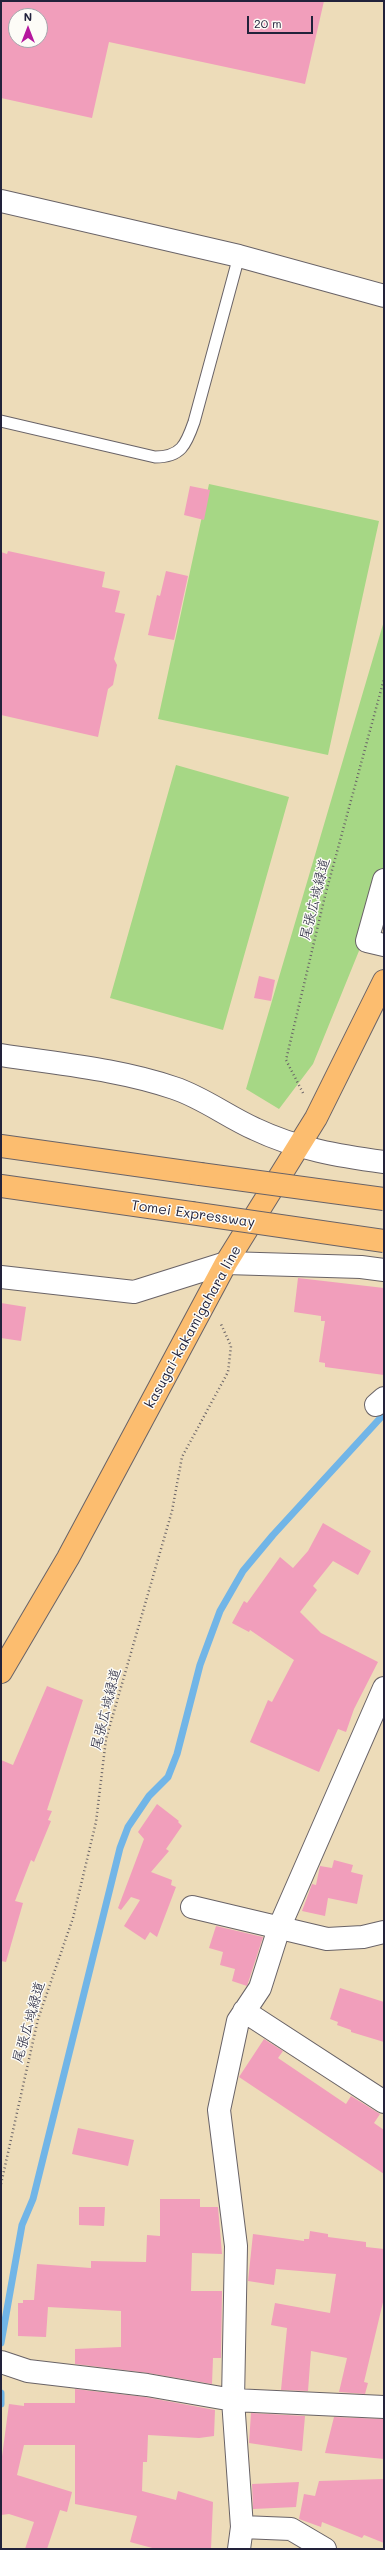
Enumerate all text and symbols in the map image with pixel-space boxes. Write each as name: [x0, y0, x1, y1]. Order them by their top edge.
north arrow: [8, 8, 48, 48]
scale bar: [249, 8, 315, 34]
text: N: [24, 9, 32, 24]
text: 20 m: [254, 15, 282, 31]
street label: 尾張広域緑道: [297, 856, 333, 942]
street label: Tomei Expressway: [130, 1197, 256, 1231]
street label: kasugai-kakamigahara line: [141, 1243, 245, 1411]
street label: 尾張広域緑道: [88, 1666, 124, 1752]
street label: 尾張広域緑道: [9, 1979, 49, 2065]

